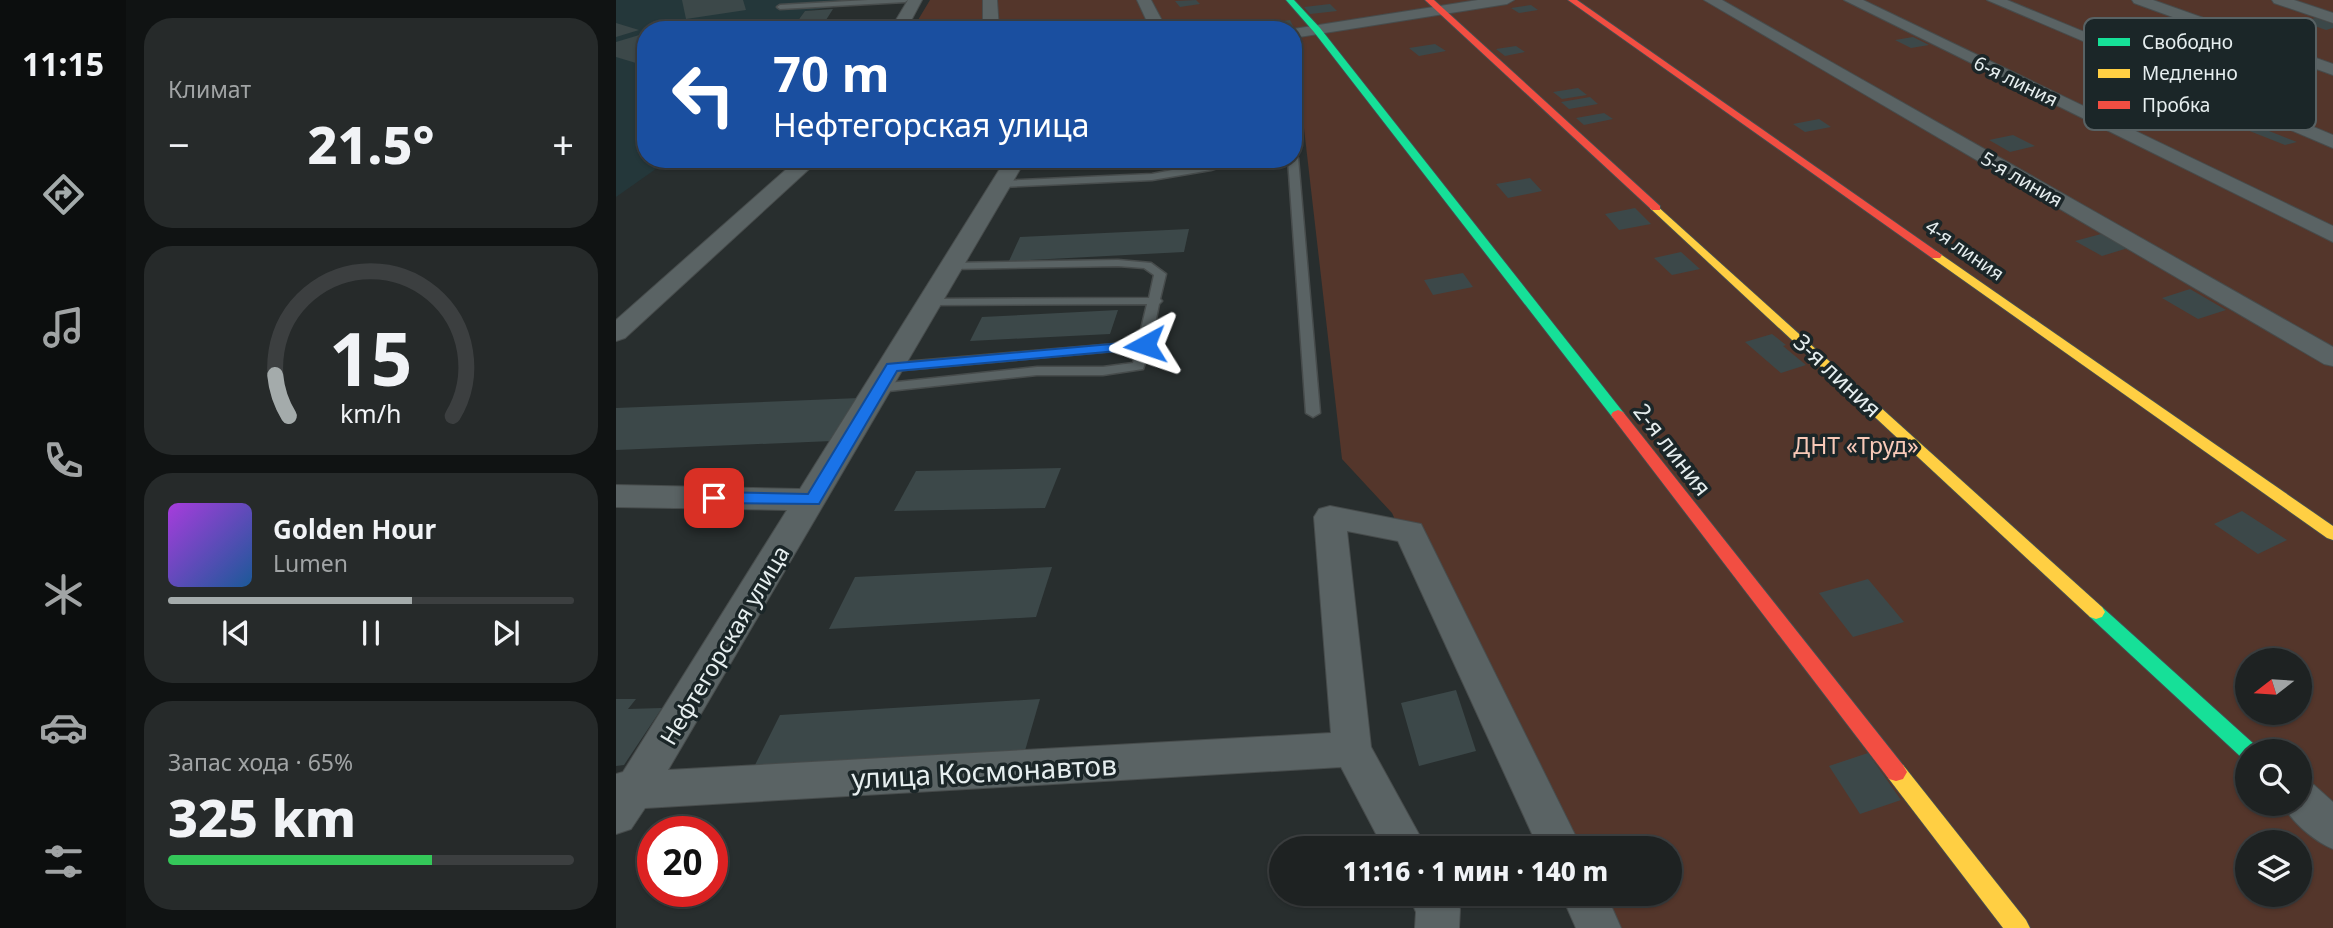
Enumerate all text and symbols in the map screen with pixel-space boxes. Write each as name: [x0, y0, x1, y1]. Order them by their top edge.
legend: [2084, 18, 2316, 130]
text: Свободно: [2142, 29, 2233, 55]
text: 70 m: [773, 40, 890, 106]
text: 11:15: [22, 42, 104, 85]
icon: left: [658, 49, 749, 140]
street label: 6-я линия: [1970, 50, 2062, 112]
text: Медленно: [2142, 60, 2238, 86]
text: Климат: [168, 73, 251, 105]
text: Пробка: [2142, 92, 2210, 118]
text: Нефтегорская улица: [773, 103, 1089, 146]
text: 21.5°: [308, 108, 434, 179]
text: −: [168, 118, 190, 170]
text: +: [552, 118, 574, 170]
street label: 5-я линия: [1976, 145, 2068, 213]
icon: directions: [39, 170, 88, 219]
street label: 4-я линия: [1921, 213, 2009, 287]
icon: music: [39, 303, 88, 352]
position arrow: [1108, 308, 1182, 382]
text: 15: [329, 309, 413, 408]
street label: 3-я линия: [1787, 326, 1889, 424]
text: km/h: [340, 396, 402, 430]
street label: 2-я линия: [1627, 396, 1719, 502]
park label: ДНТ «Труд»: [1793, 429, 1919, 461]
icon: phone: [39, 436, 88, 485]
pin: [684, 468, 744, 528]
icon: arrive: [695, 479, 733, 517]
text: Golden Hour: [273, 511, 436, 547]
street label: Нефтегорская улица: [652, 539, 796, 751]
text: Lumen: [273, 547, 348, 579]
icon: climate: [39, 570, 88, 619]
icon: previous: [217, 614, 255, 652]
icon: pause: [352, 614, 390, 652]
icon: next: [487, 614, 525, 652]
north arrow: [2235, 648, 2312, 724]
map controls: [2235, 648, 2312, 907]
icon: car: [39, 703, 88, 752]
button: search: [2235, 739, 2312, 816]
street label: улица Космонавтов: [850, 745, 1118, 797]
text: Запас хода · 65%: [168, 746, 353, 778]
text: 325 km: [168, 781, 356, 852]
speed limit sign: 20: [637, 816, 728, 907]
button: layers: [2235, 830, 2312, 907]
icon: filters: [39, 837, 88, 886]
text: 11:16 · 1 мин · 140 m: [1343, 853, 1608, 889]

